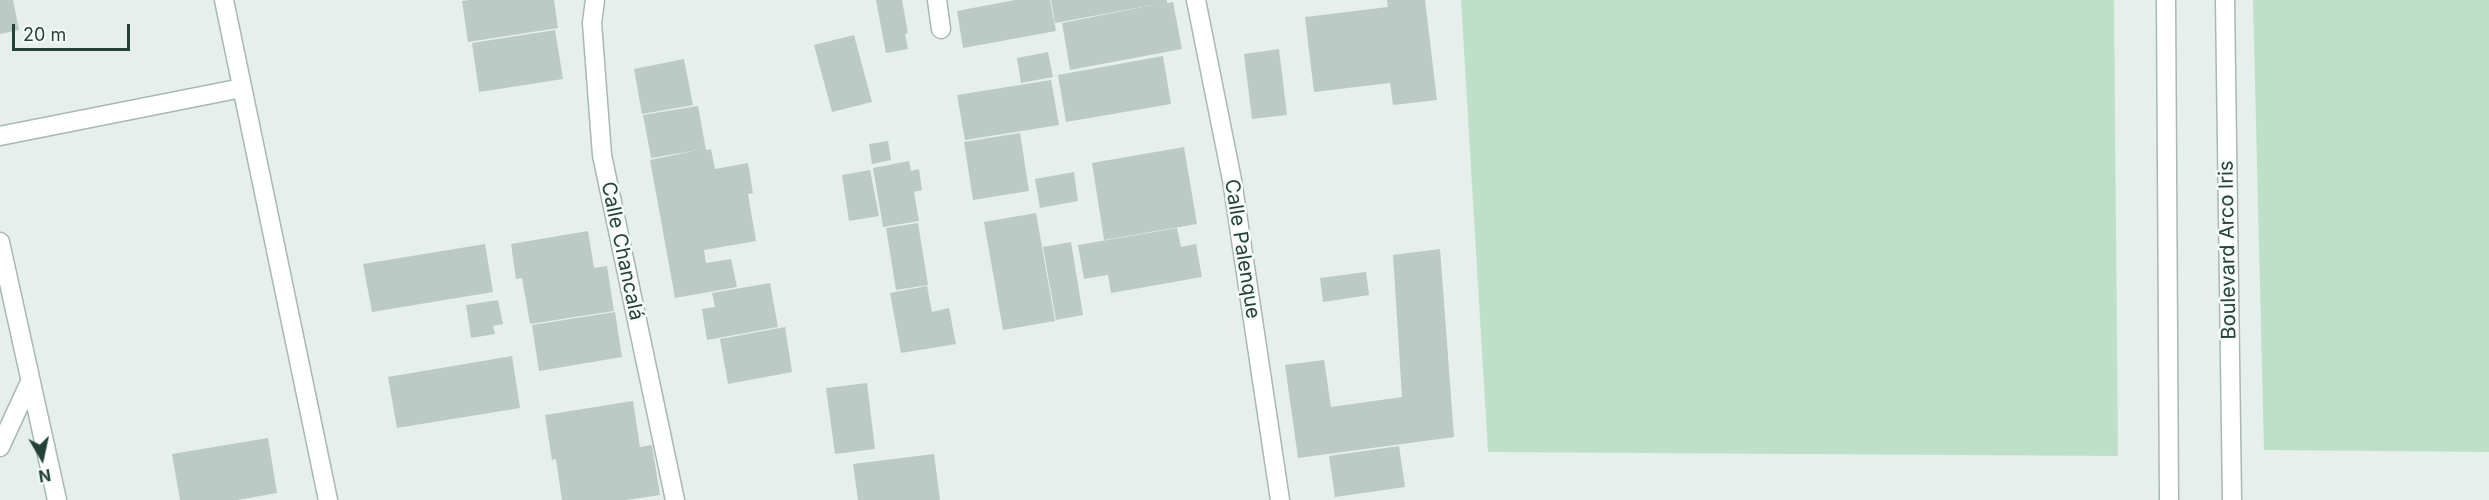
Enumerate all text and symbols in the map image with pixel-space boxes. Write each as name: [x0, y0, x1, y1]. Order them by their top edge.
scale bar: [15, 12, 134, 50]
text: 20 m: [23, 24, 66, 45]
street label: Boulevard Arco Iris: [2214, 160, 2242, 340]
street label: Calle Palenque: [1219, 178, 1265, 320]
street label: Calle Chancalá: [596, 179, 648, 323]
north arrow: [12, 428, 72, 488]
text: N: [37, 465, 52, 487]

